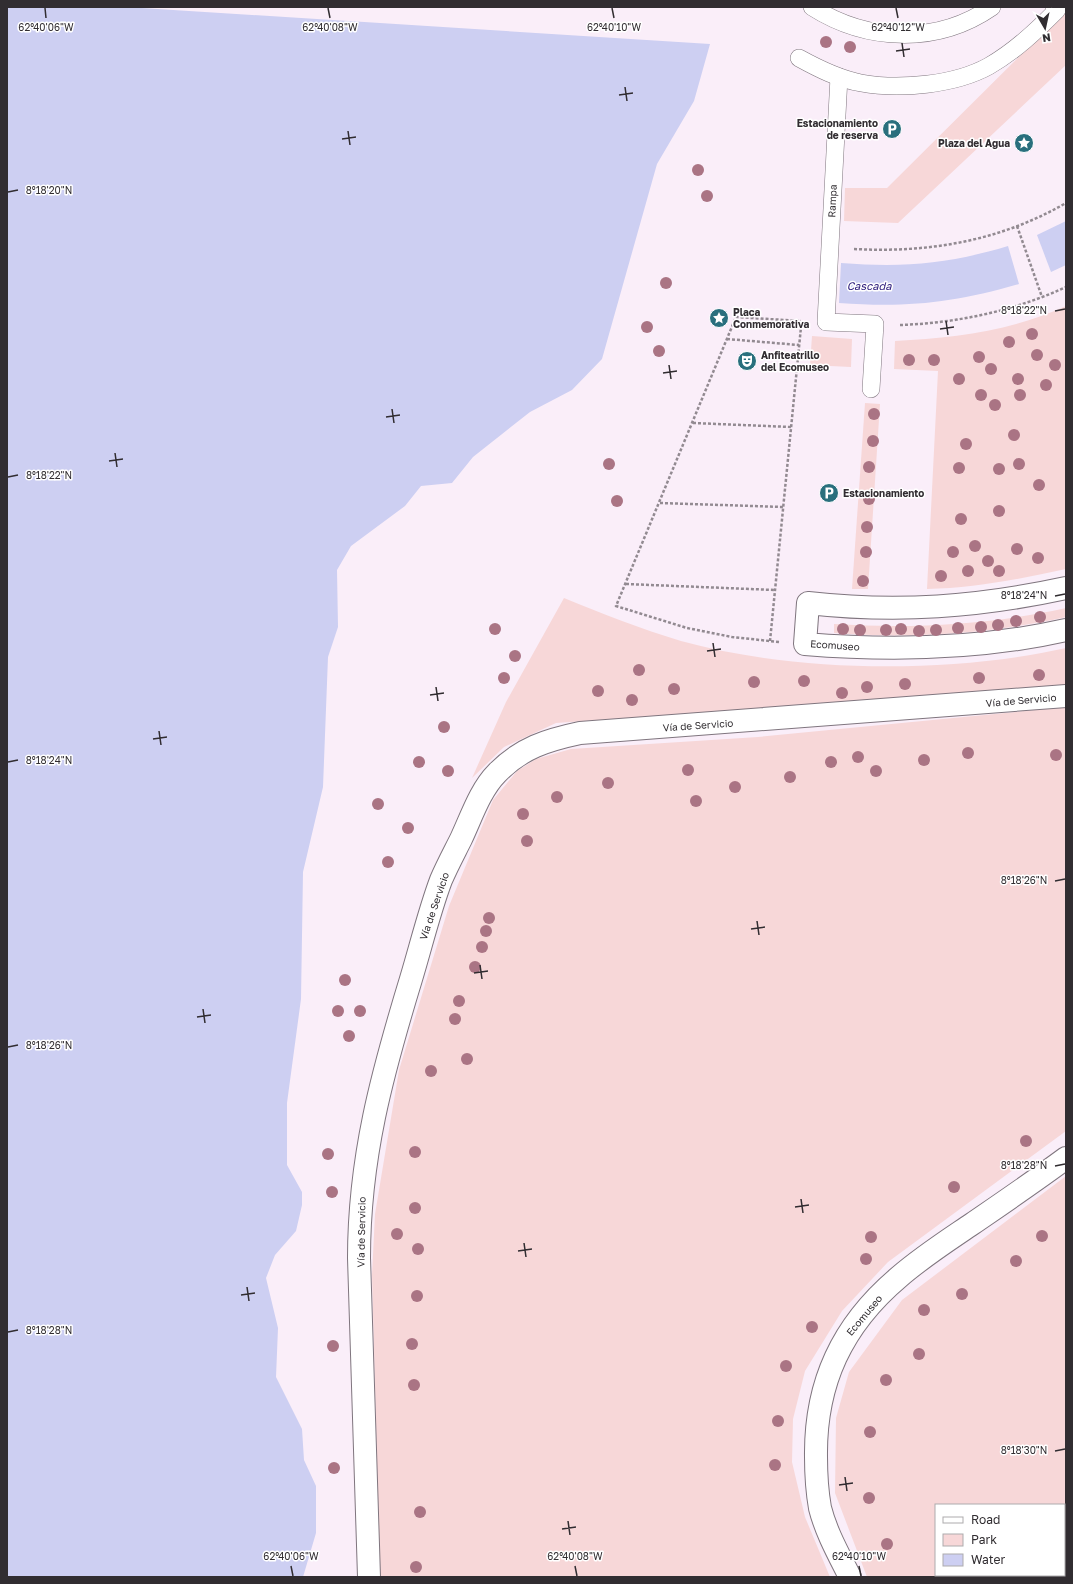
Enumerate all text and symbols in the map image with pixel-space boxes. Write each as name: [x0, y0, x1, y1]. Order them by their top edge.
north arrow: [1025, 8, 1065, 48]
text: 62°40'06"W: [18, 21, 74, 33]
text: 62°40'08"W: [302, 21, 358, 33]
text: 62°40'10"W: [587, 21, 641, 33]
text: 62°40'12"W: [871, 21, 925, 33]
text: N: [1041, 31, 1052, 45]
place label: Estacionamiento de reserva: [797, 117, 878, 141]
parking icon: Estacionamiento de reserva: [881, 118, 903, 140]
place icon: Plaza del Agua: [1013, 132, 1035, 154]
place label: Plaza del Agua: [938, 137, 1010, 149]
text: 8°18'20"N: [26, 184, 72, 196]
street label: Rampa: [825, 184, 839, 218]
water label: Cascada: [847, 279, 892, 292]
text: 8°18'22"N: [1001, 304, 1047, 316]
place label: Placa Conmemorativa: [733, 306, 809, 330]
place icon: Placa Conmemorativa: [708, 307, 730, 329]
place label: Anfiteatrillo del Ecomuseo: [761, 349, 829, 373]
theatre icon: Anfiteatrillo del Ecomuseo: [736, 350, 758, 372]
text: 8°18'22"N: [26, 469, 72, 481]
parking icon: Estacionamiento: [818, 482, 840, 504]
place label: Estacionamiento: [843, 487, 924, 499]
text: 8°18'24"N: [1001, 589, 1047, 601]
street label: Ecomuseo: [810, 637, 860, 653]
street label: Vía de Servicio: [985, 691, 1057, 709]
street label: Vía de Servicio: [662, 717, 734, 733]
text: 8°18'24"N: [26, 754, 72, 766]
street label: Vía de Servicio: [417, 871, 451, 941]
text: 8°18'26"N: [1001, 874, 1047, 886]
text: 8°18'26"N: [26, 1039, 72, 1051]
text: 8°18'28"N: [1001, 1159, 1047, 1171]
street label: Vía de Servicio: [354, 1197, 368, 1267]
street label: Ecomuseo: [844, 1292, 884, 1338]
text: 8°18'28"N: [26, 1324, 72, 1336]
text: 8°18'30"N: [1001, 1444, 1047, 1456]
legend: [935, 1504, 1065, 1576]
text: Road: [971, 1512, 1000, 1527]
text: Park: [971, 1532, 997, 1547]
text: 62°40'06"W: [263, 1550, 319, 1562]
text: 62°40'08"W: [547, 1550, 603, 1562]
text: 62°40'10"W: [832, 1550, 886, 1562]
text: Water: [971, 1552, 1005, 1567]

